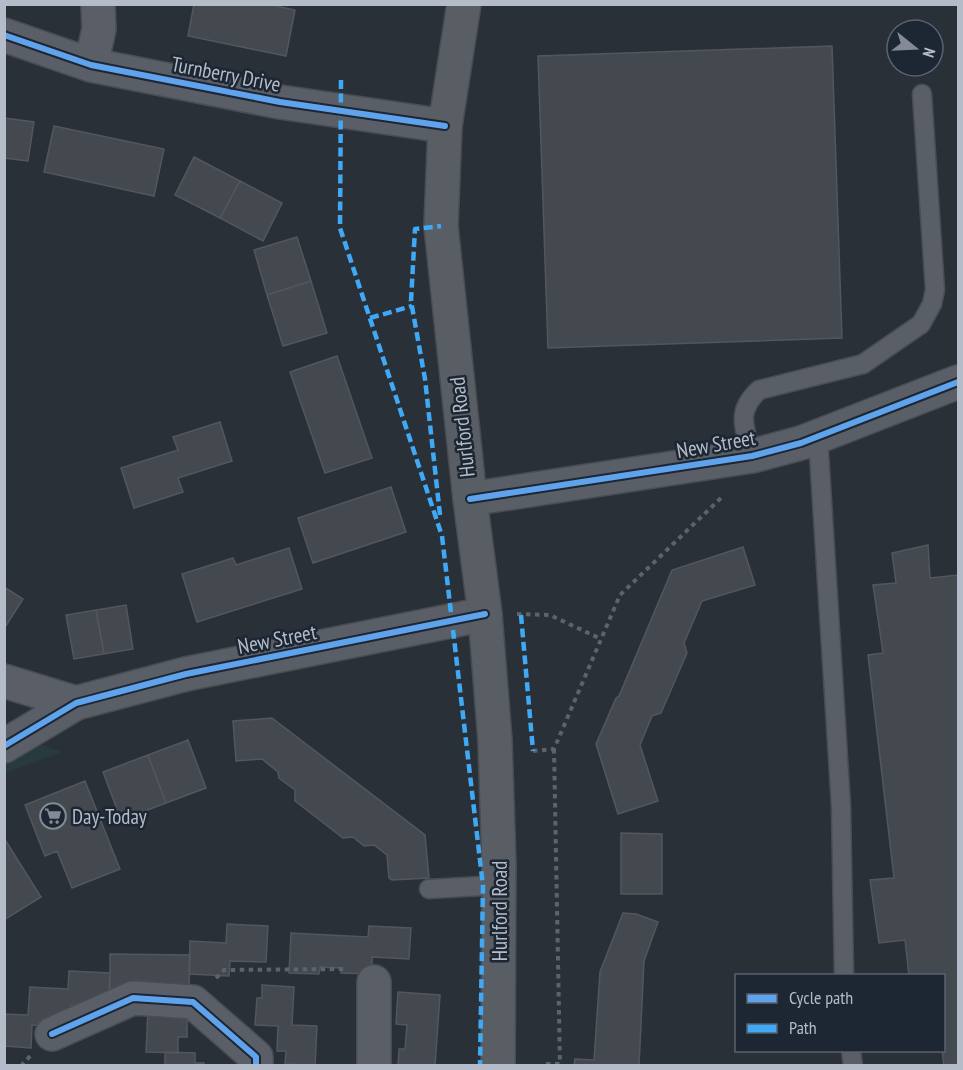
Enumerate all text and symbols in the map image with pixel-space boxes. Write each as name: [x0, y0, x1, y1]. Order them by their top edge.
north arrow: [885, 18, 945, 78]
text: N: [918, 45, 940, 60]
street label: Turnberry Drive: [169, 50, 283, 98]
street label: Hurlford Road: [443, 376, 481, 478]
street label: New Street: [674, 424, 758, 464]
street label: New Street: [235, 618, 319, 660]
supermarket icon: Day-Today: [38, 801, 68, 831]
place label: Day-Today: [72, 803, 147, 830]
street label: Hurlford Road: [486, 861, 513, 961]
legend: [735, 974, 945, 1052]
text: Cycle path: [789, 986, 853, 1009]
text: Path: [789, 1016, 817, 1039]

